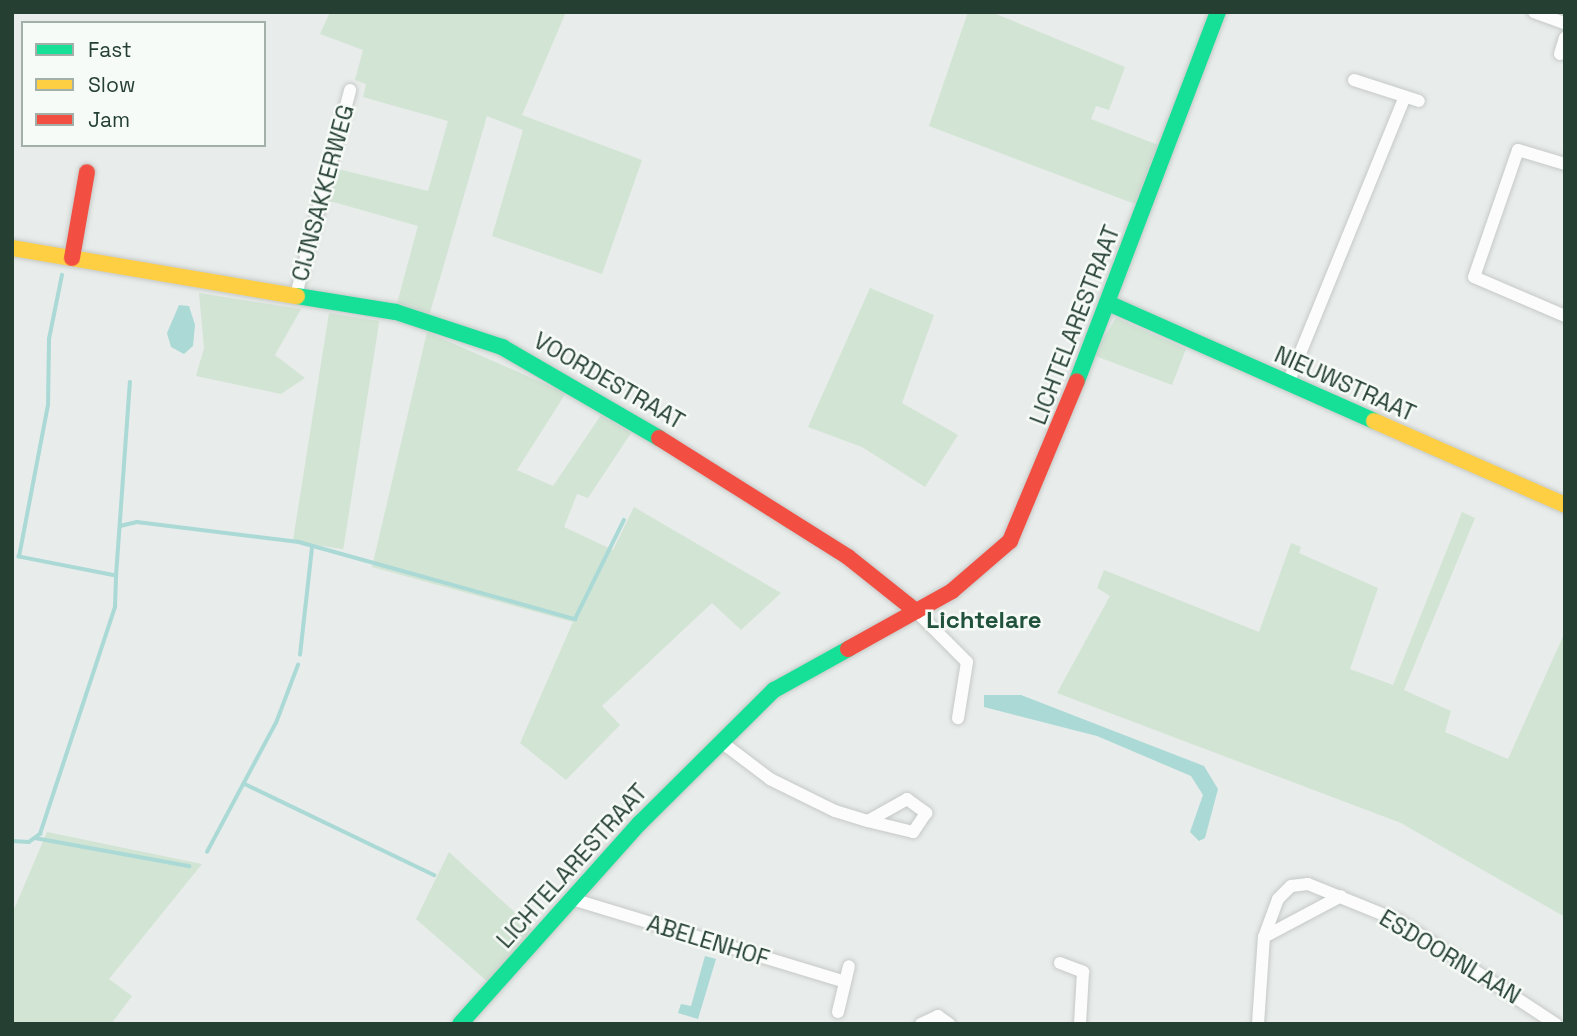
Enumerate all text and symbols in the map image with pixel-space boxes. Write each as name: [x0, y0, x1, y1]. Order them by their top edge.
legend: [21, 21, 266, 147]
text: Fast: [88, 36, 132, 63]
text: Slow: [88, 71, 136, 98]
street label: CIJNSAKKERWEG: [286, 102, 360, 284]
text: Jam: [88, 106, 130, 133]
street label: LICHTELARESTRAAT: [1024, 221, 1126, 429]
street label: VOORDESTRAAT: [529, 327, 689, 435]
street label: NIEUWSTRAAT: [1270, 341, 1420, 427]
district label: Lichtelare: [926, 606, 1042, 634]
street label: LICHTELARESTRAAT: [491, 778, 653, 954]
street label: ESDOORNLAAN: [1375, 904, 1525, 1010]
street label: ABELENHOF: [644, 909, 772, 973]

